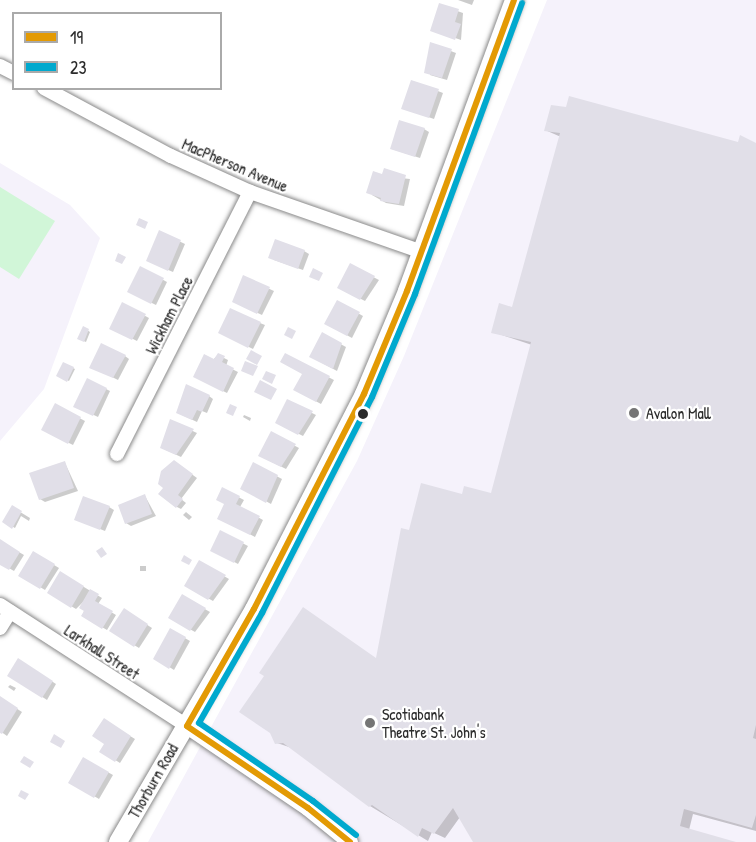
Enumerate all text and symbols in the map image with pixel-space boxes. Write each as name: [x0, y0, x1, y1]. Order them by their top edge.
legend: [12, 12, 222, 90]
text: 19: [70, 25, 83, 50]
text: 23: [70, 55, 87, 80]
street label: MacPherson Avenue: [179, 134, 291, 196]
street label: Wickham Place: [141, 273, 197, 357]
place label: Avalon Mall: [646, 403, 711, 423]
marker: Avalon Mall: [627, 406, 641, 420]
unlabelled marker: [357, 408, 369, 420]
street label: Larkhall Street: [61, 621, 143, 683]
place label: Scotiabank Theatre St. John's: [382, 704, 486, 742]
marker: Scotiabank Theatre St. John's: [363, 716, 377, 730]
street label: Thorburn Road: [124, 740, 182, 822]

